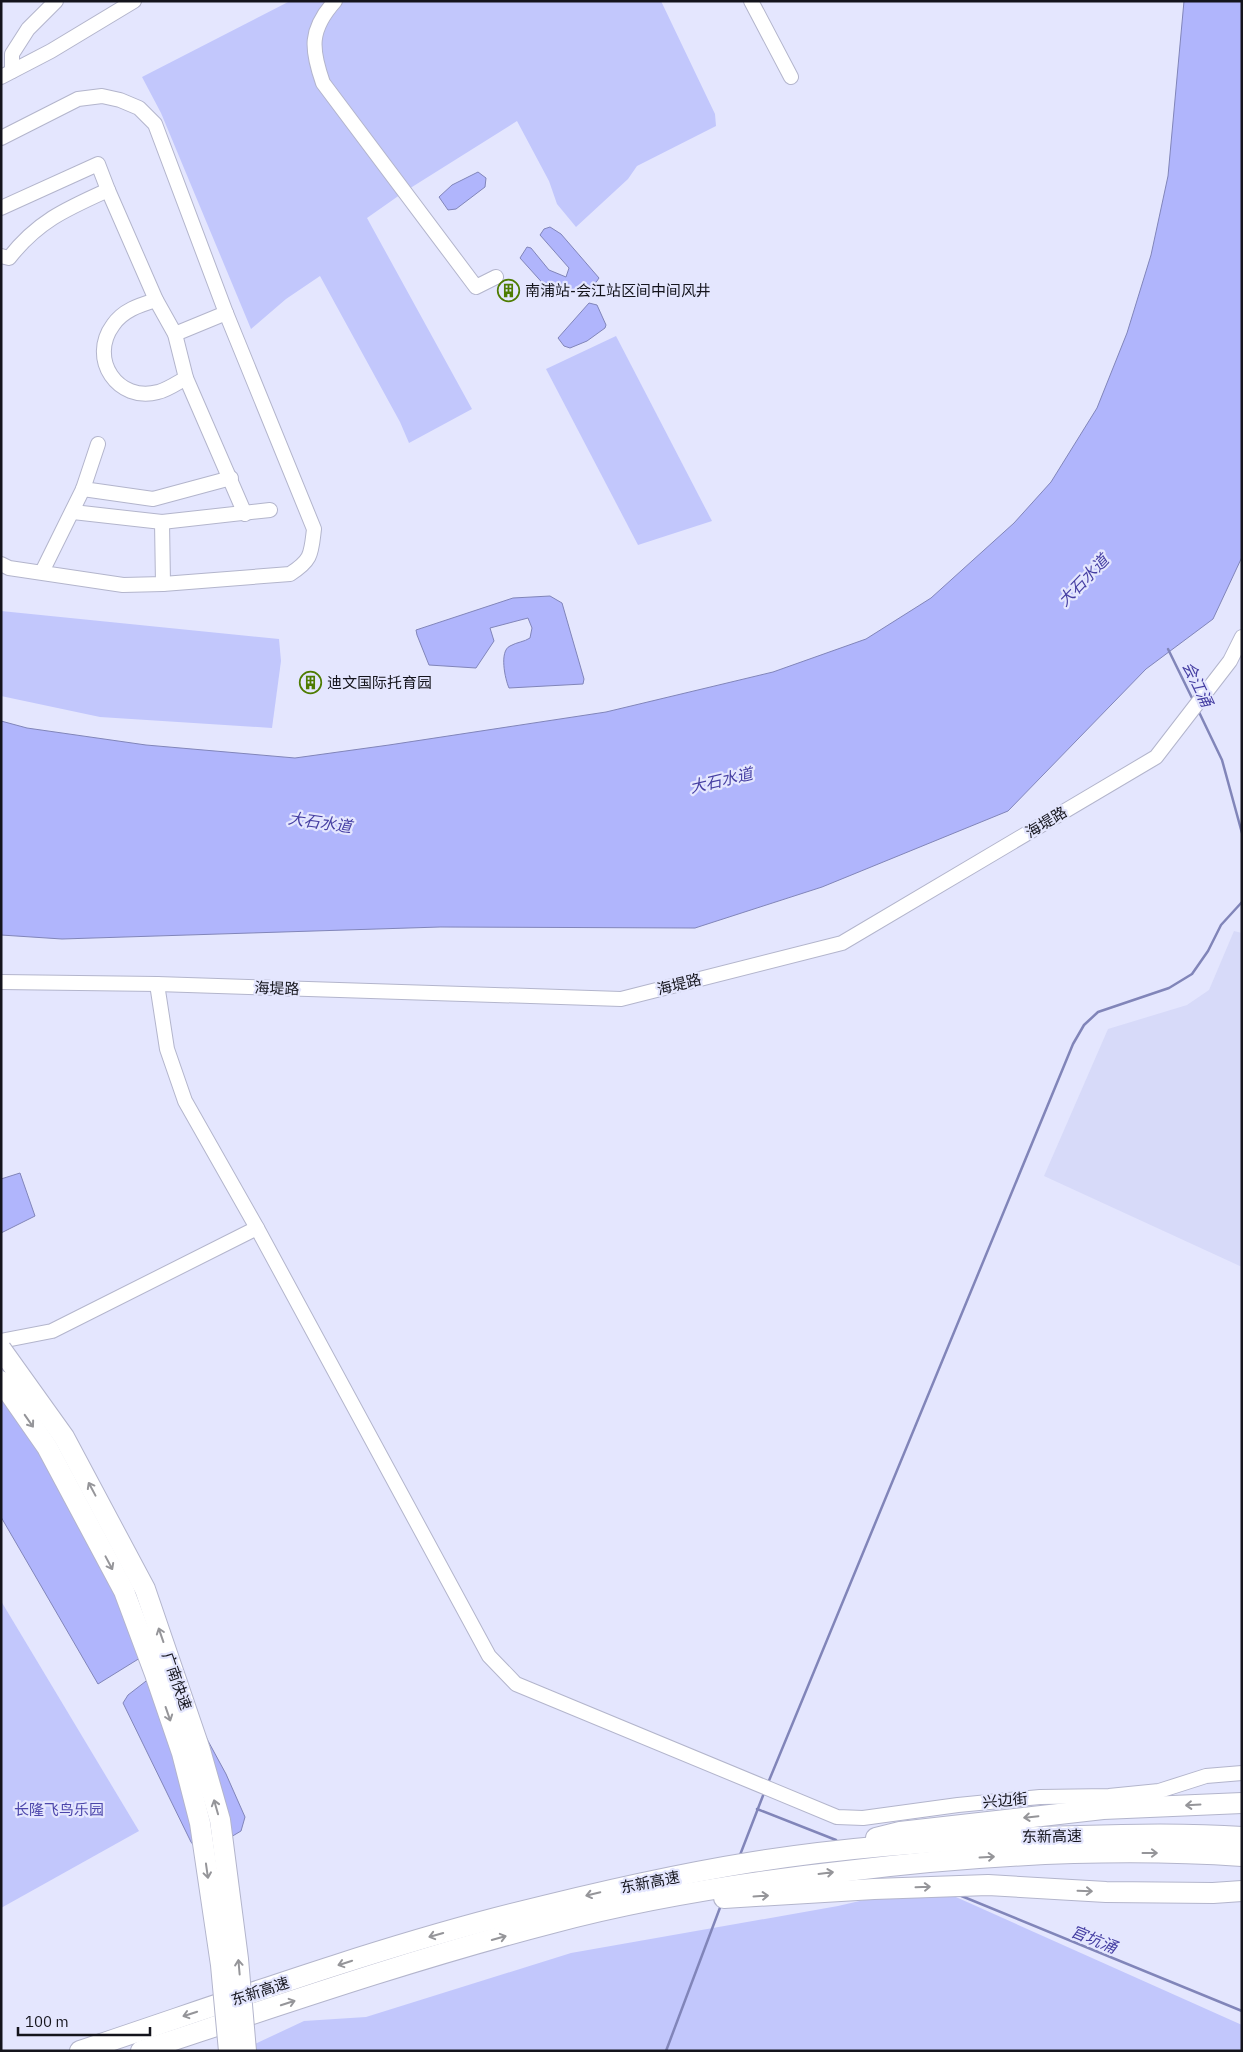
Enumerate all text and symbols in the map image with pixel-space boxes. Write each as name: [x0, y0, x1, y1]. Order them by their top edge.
building icon: 南浦站-会江站区间中间风井: [497, 278, 521, 302]
place label: 南浦站-会江站区间中间风井: [525, 281, 711, 300]
water label: 大石水道: [1054, 549, 1114, 610]
water label: 会江涌: [1178, 658, 1218, 712]
building icon: 迪文国际托育园: [299, 670, 323, 694]
place label: 迪文国际托育园: [327, 673, 432, 692]
water label: 大石水道: [688, 763, 756, 797]
street label: 海堤路: [1022, 802, 1070, 842]
water label: 大石水道: [287, 808, 355, 837]
street label: 海堤路: [655, 969, 703, 999]
street label: 海堤路: [254, 978, 300, 998]
one-way arrow: [24, 1414, 34, 1428]
one-way arrow: [87, 1481, 97, 1496]
one-way arrow: [104, 1555, 114, 1570]
one-way arrow: [156, 1628, 165, 1644]
street label: 广南快速: [158, 1650, 196, 1712]
one-way arrow: [164, 1705, 174, 1721]
street label: 兴边街: [982, 1789, 1028, 1811]
one-way arrow: [210, 1799, 220, 1815]
park label: 长隆飞鸟乐园: [14, 1800, 104, 1819]
one-way arrow: [1185, 1800, 1202, 1810]
one-way arrow: [1023, 1812, 1039, 1822]
street label: 东新高速: [1022, 1826, 1082, 1846]
one-way arrow: [1141, 1848, 1157, 1858]
one-way arrow: [979, 1852, 995, 1862]
one-way arrow: [202, 1863, 212, 1879]
street label: 东新高速: [619, 1867, 681, 1897]
one-way arrow: [817, 1868, 833, 1878]
one-way arrow: [915, 1883, 931, 1892]
one-way arrow: [1076, 1886, 1093, 1896]
one-way arrow: [586, 1890, 602, 1899]
one-way arrow: [752, 1891, 768, 1900]
water label: 官坑涌: [1068, 1921, 1122, 1958]
one-way arrow: [429, 1930, 445, 1940]
one-way arrow: [490, 1933, 506, 1943]
one-way arrow: [337, 1959, 353, 1968]
one-way arrow: [234, 1960, 244, 1976]
street label: 东新高速: [229, 1973, 291, 2009]
one-way arrow: [279, 1998, 295, 2007]
scale bar: [18, 2004, 150, 2036]
one-way arrow: [183, 2009, 199, 2019]
text: 100 m: [25, 2012, 69, 2031]

